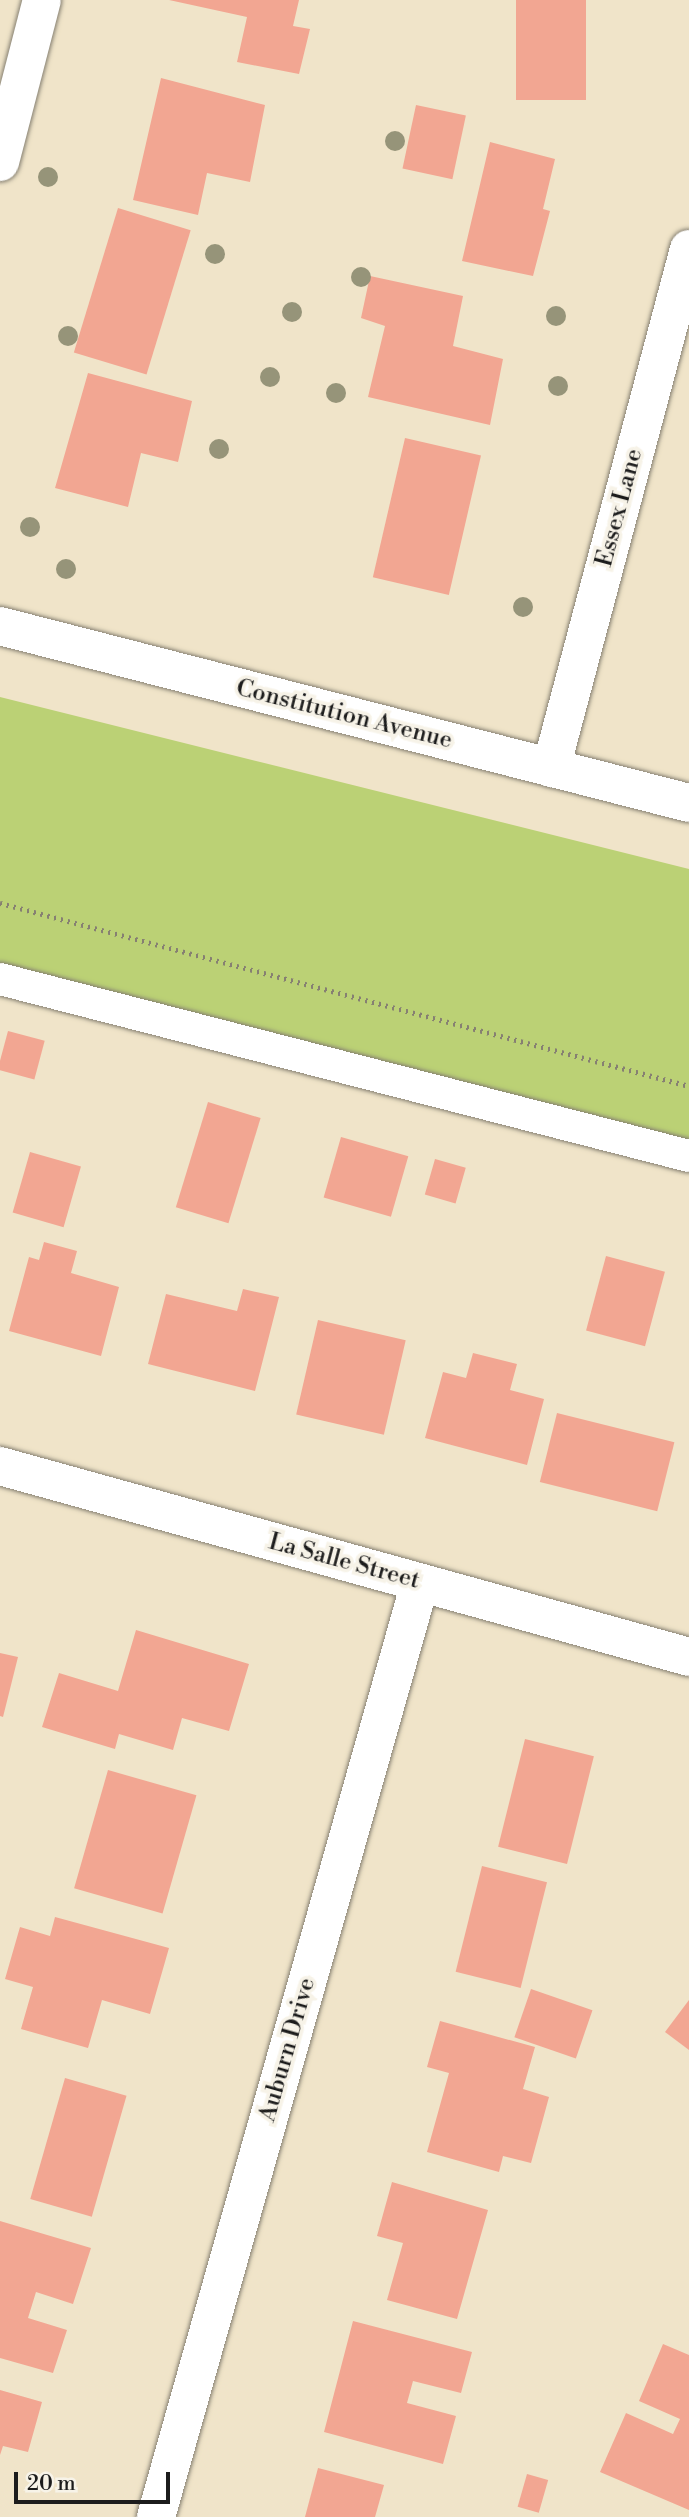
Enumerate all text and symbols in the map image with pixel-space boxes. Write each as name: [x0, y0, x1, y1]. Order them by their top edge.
street label: Essex Lane: [590, 446, 650, 570]
street label: Constitution Avenue: [233, 674, 455, 756]
street label: La Salle Street: [265, 1528, 423, 1596]
street label: Auburn Drive: [254, 1975, 322, 2125]
scale bar: [18, 2458, 173, 2502]
text: 20 m: [27, 2471, 76, 2497]

